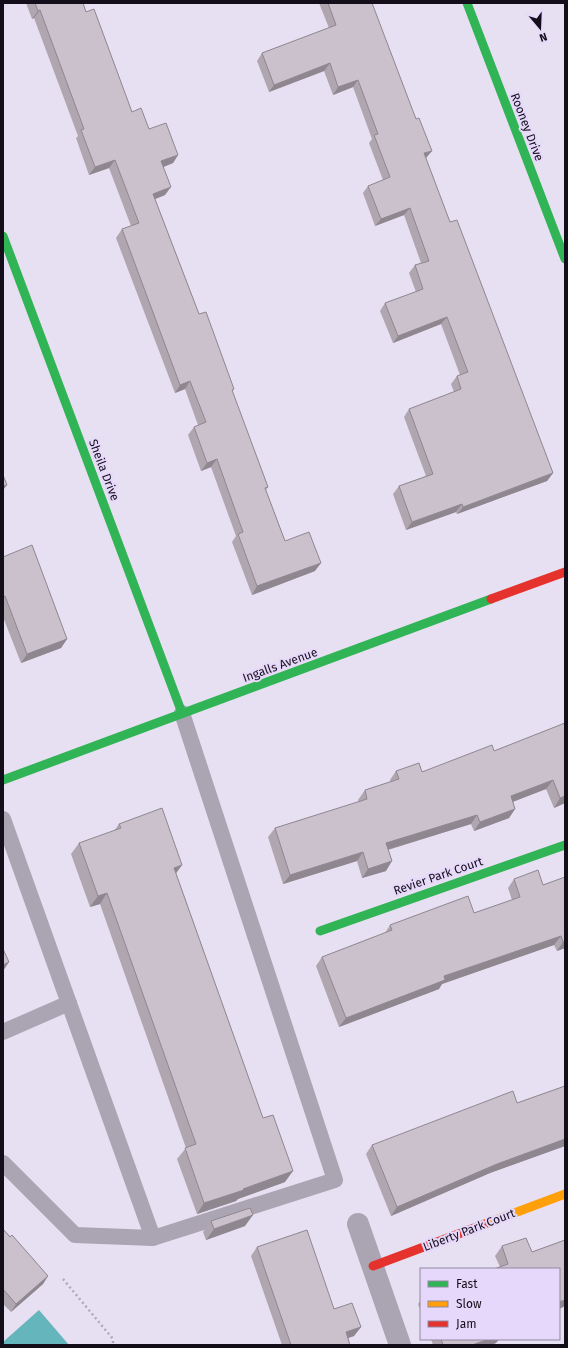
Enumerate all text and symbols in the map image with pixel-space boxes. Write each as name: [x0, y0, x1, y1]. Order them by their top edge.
north arrow: [520, 8, 560, 48]
text: N: [538, 30, 549, 44]
street label: Rooney Drive: [508, 91, 546, 163]
street label: Sheila Drive: [86, 437, 122, 503]
street label: Ingalls Avenue: [241, 645, 319, 685]
street label: Revier Park Court: [392, 854, 485, 898]
street label: Liberty Park Court: [421, 1206, 518, 1254]
legend: [420, 1268, 560, 1340]
text: Fast: [456, 1277, 478, 1291]
text: Slow: [456, 1297, 482, 1311]
text: Jam: [456, 1317, 476, 1331]

